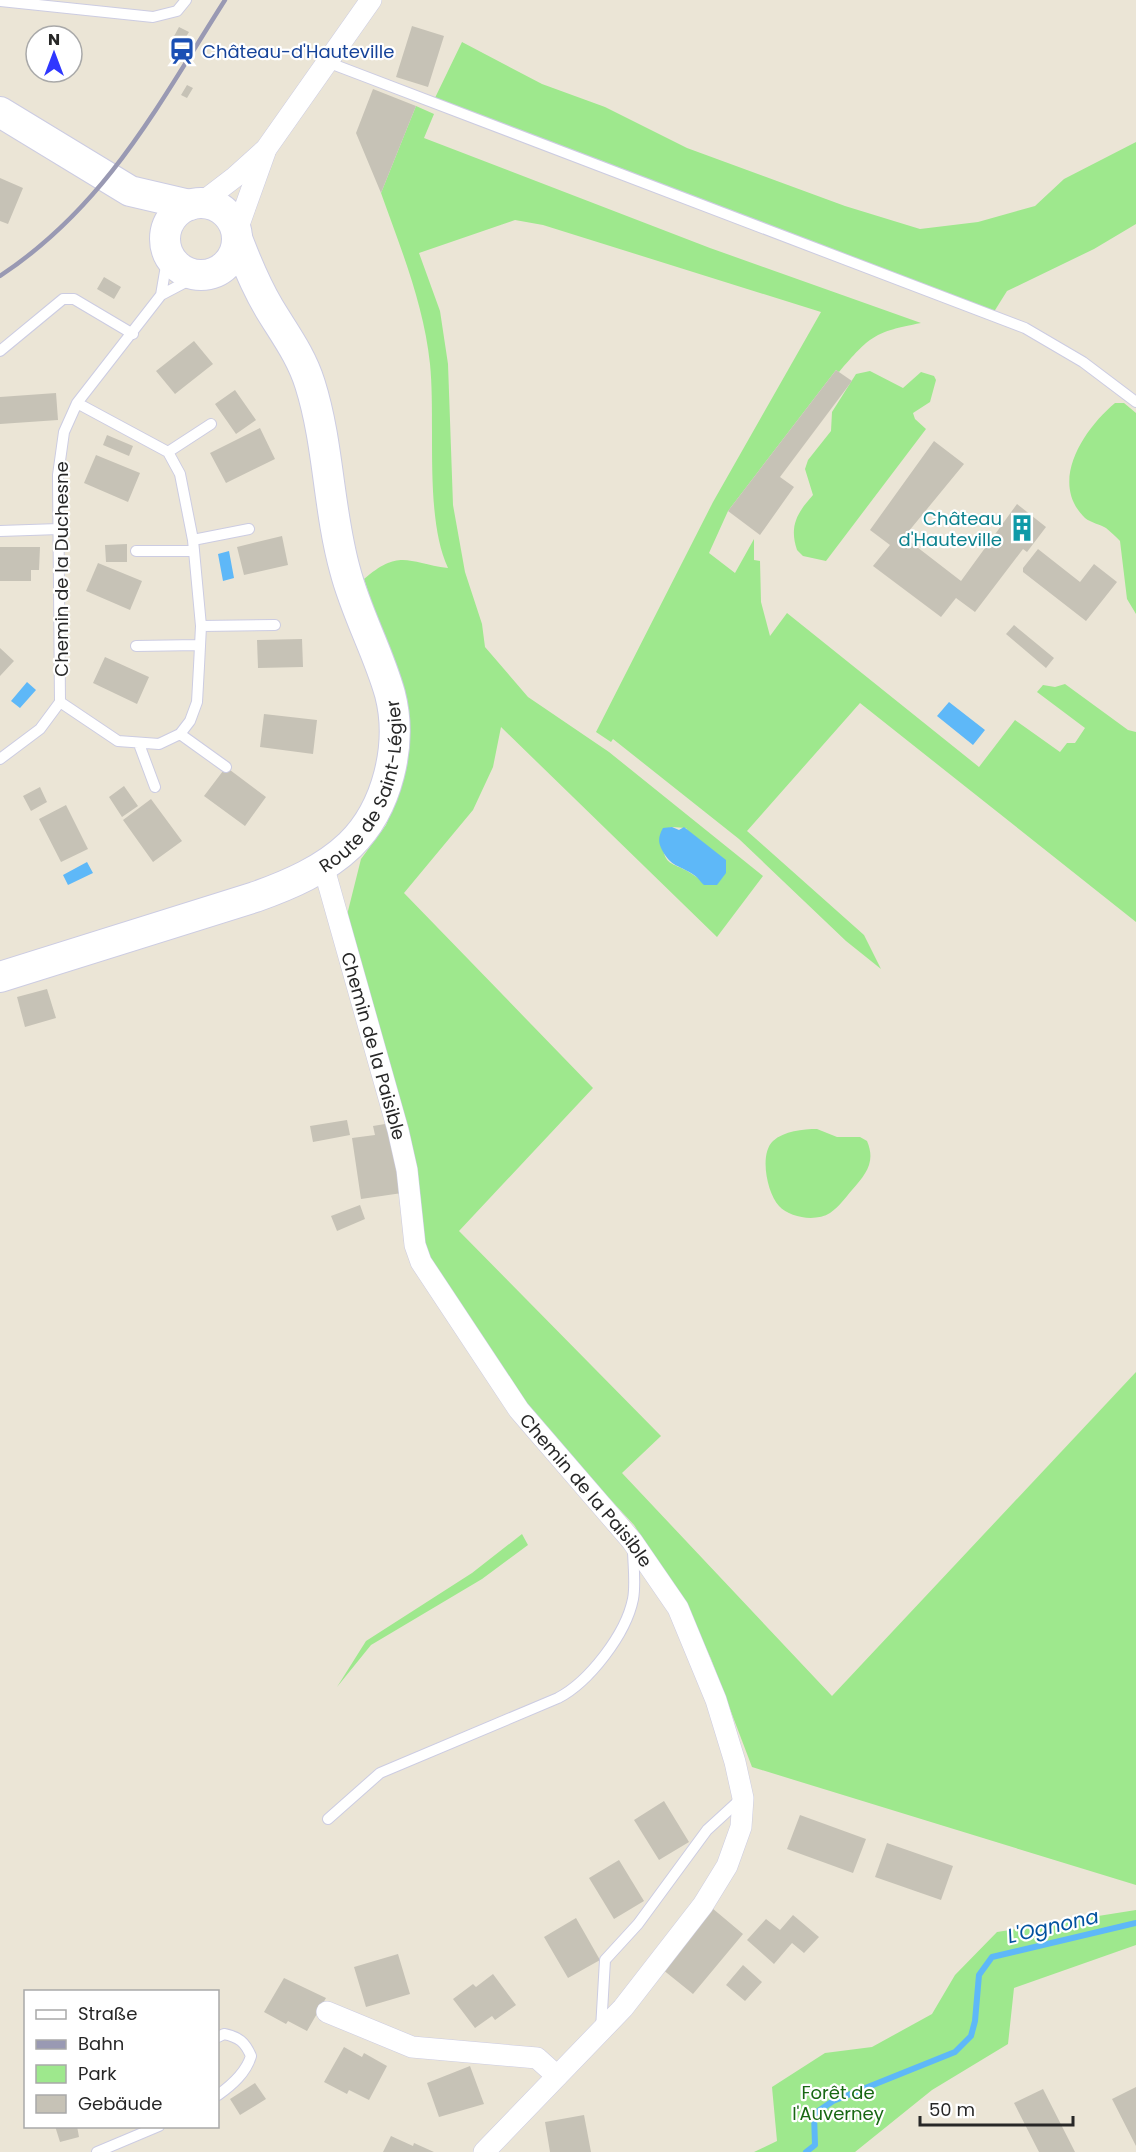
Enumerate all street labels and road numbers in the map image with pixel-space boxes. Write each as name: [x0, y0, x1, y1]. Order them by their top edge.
street label: Chemin de la Duchesne: [49, 461, 74, 677]
street label: Route de Saint-Légier: [314, 698, 407, 878]
street label: Chemin de la Paisible: [336, 949, 412, 1142]
street label: Chemin de la Paisible: [514, 1408, 659, 1572]

